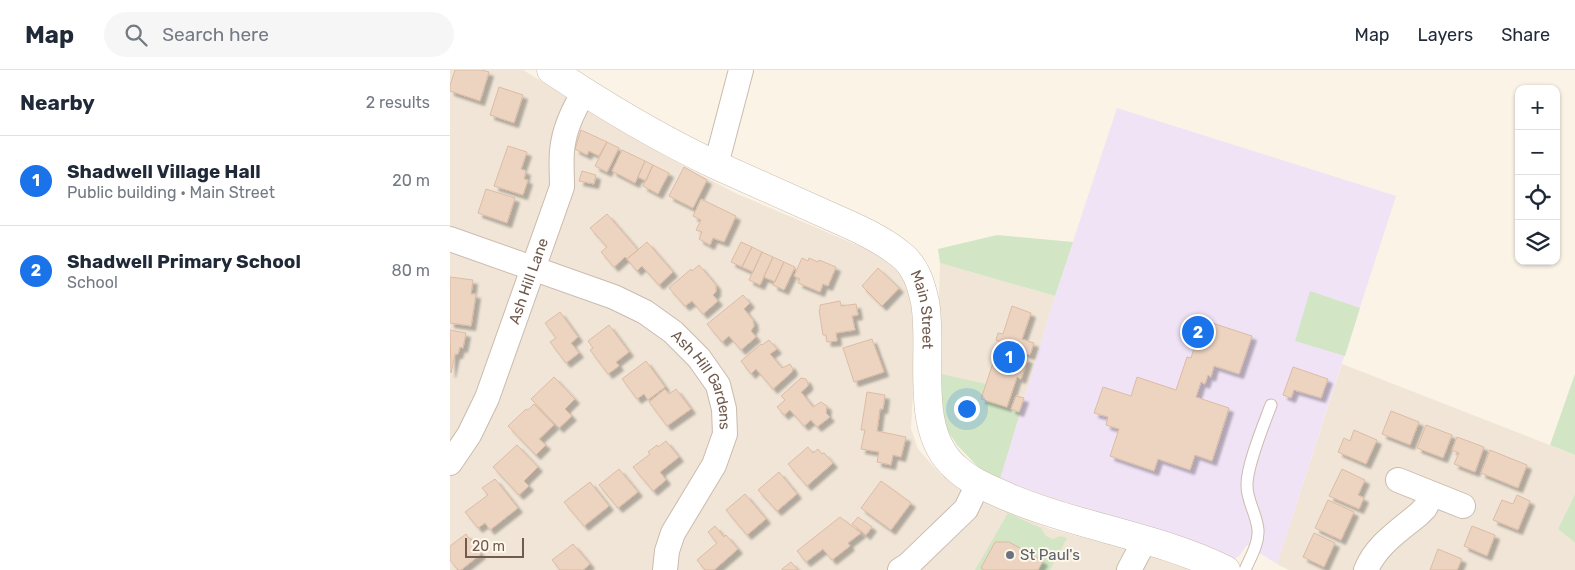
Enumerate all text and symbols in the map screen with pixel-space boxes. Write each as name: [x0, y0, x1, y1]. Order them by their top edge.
search box: [104, 12, 454, 57]
text: Map: [25, 21, 74, 49]
icon: search: [122, 21, 150, 49]
text: Search here: [162, 23, 269, 46]
text: Map: [1355, 24, 1390, 46]
text: Layers: [1418, 24, 1473, 46]
text: Share: [1501, 24, 1550, 46]
map controls: [1515, 85, 1560, 265]
button: +: [1515, 85, 1560, 130]
text: Nearby: [20, 90, 95, 115]
text: 2 results: [366, 93, 430, 112]
button: −: [1515, 130, 1560, 175]
text: Shadwell Village Hall: [67, 160, 261, 183]
text: 1: [32, 171, 40, 190]
text: 20 m: [392, 171, 430, 190]
button: locate: [1515, 175, 1560, 220]
text: Public building · Main Street: [67, 183, 275, 202]
button: layers: [1515, 220, 1560, 265]
street label: Ash Hill Lane: [505, 236, 552, 327]
text: Shadwell Primary School: [67, 250, 301, 273]
text: 2: [31, 261, 41, 280]
text: 80 m: [392, 261, 430, 280]
street label: Main Street: [907, 267, 936, 349]
text: School: [67, 273, 118, 292]
pin: 2: [1182, 313, 1214, 351]
street label: Ash Hill Gardens: [667, 326, 734, 430]
pin: 1: [993, 338, 1025, 376]
your location: [954, 396, 980, 422]
scale bar: [465, 535, 524, 558]
text: 20 m: [472, 538, 505, 555]
place label: St Paul's: [1020, 546, 1080, 564]
marker: St Paul's: [1004, 549, 1016, 561]

